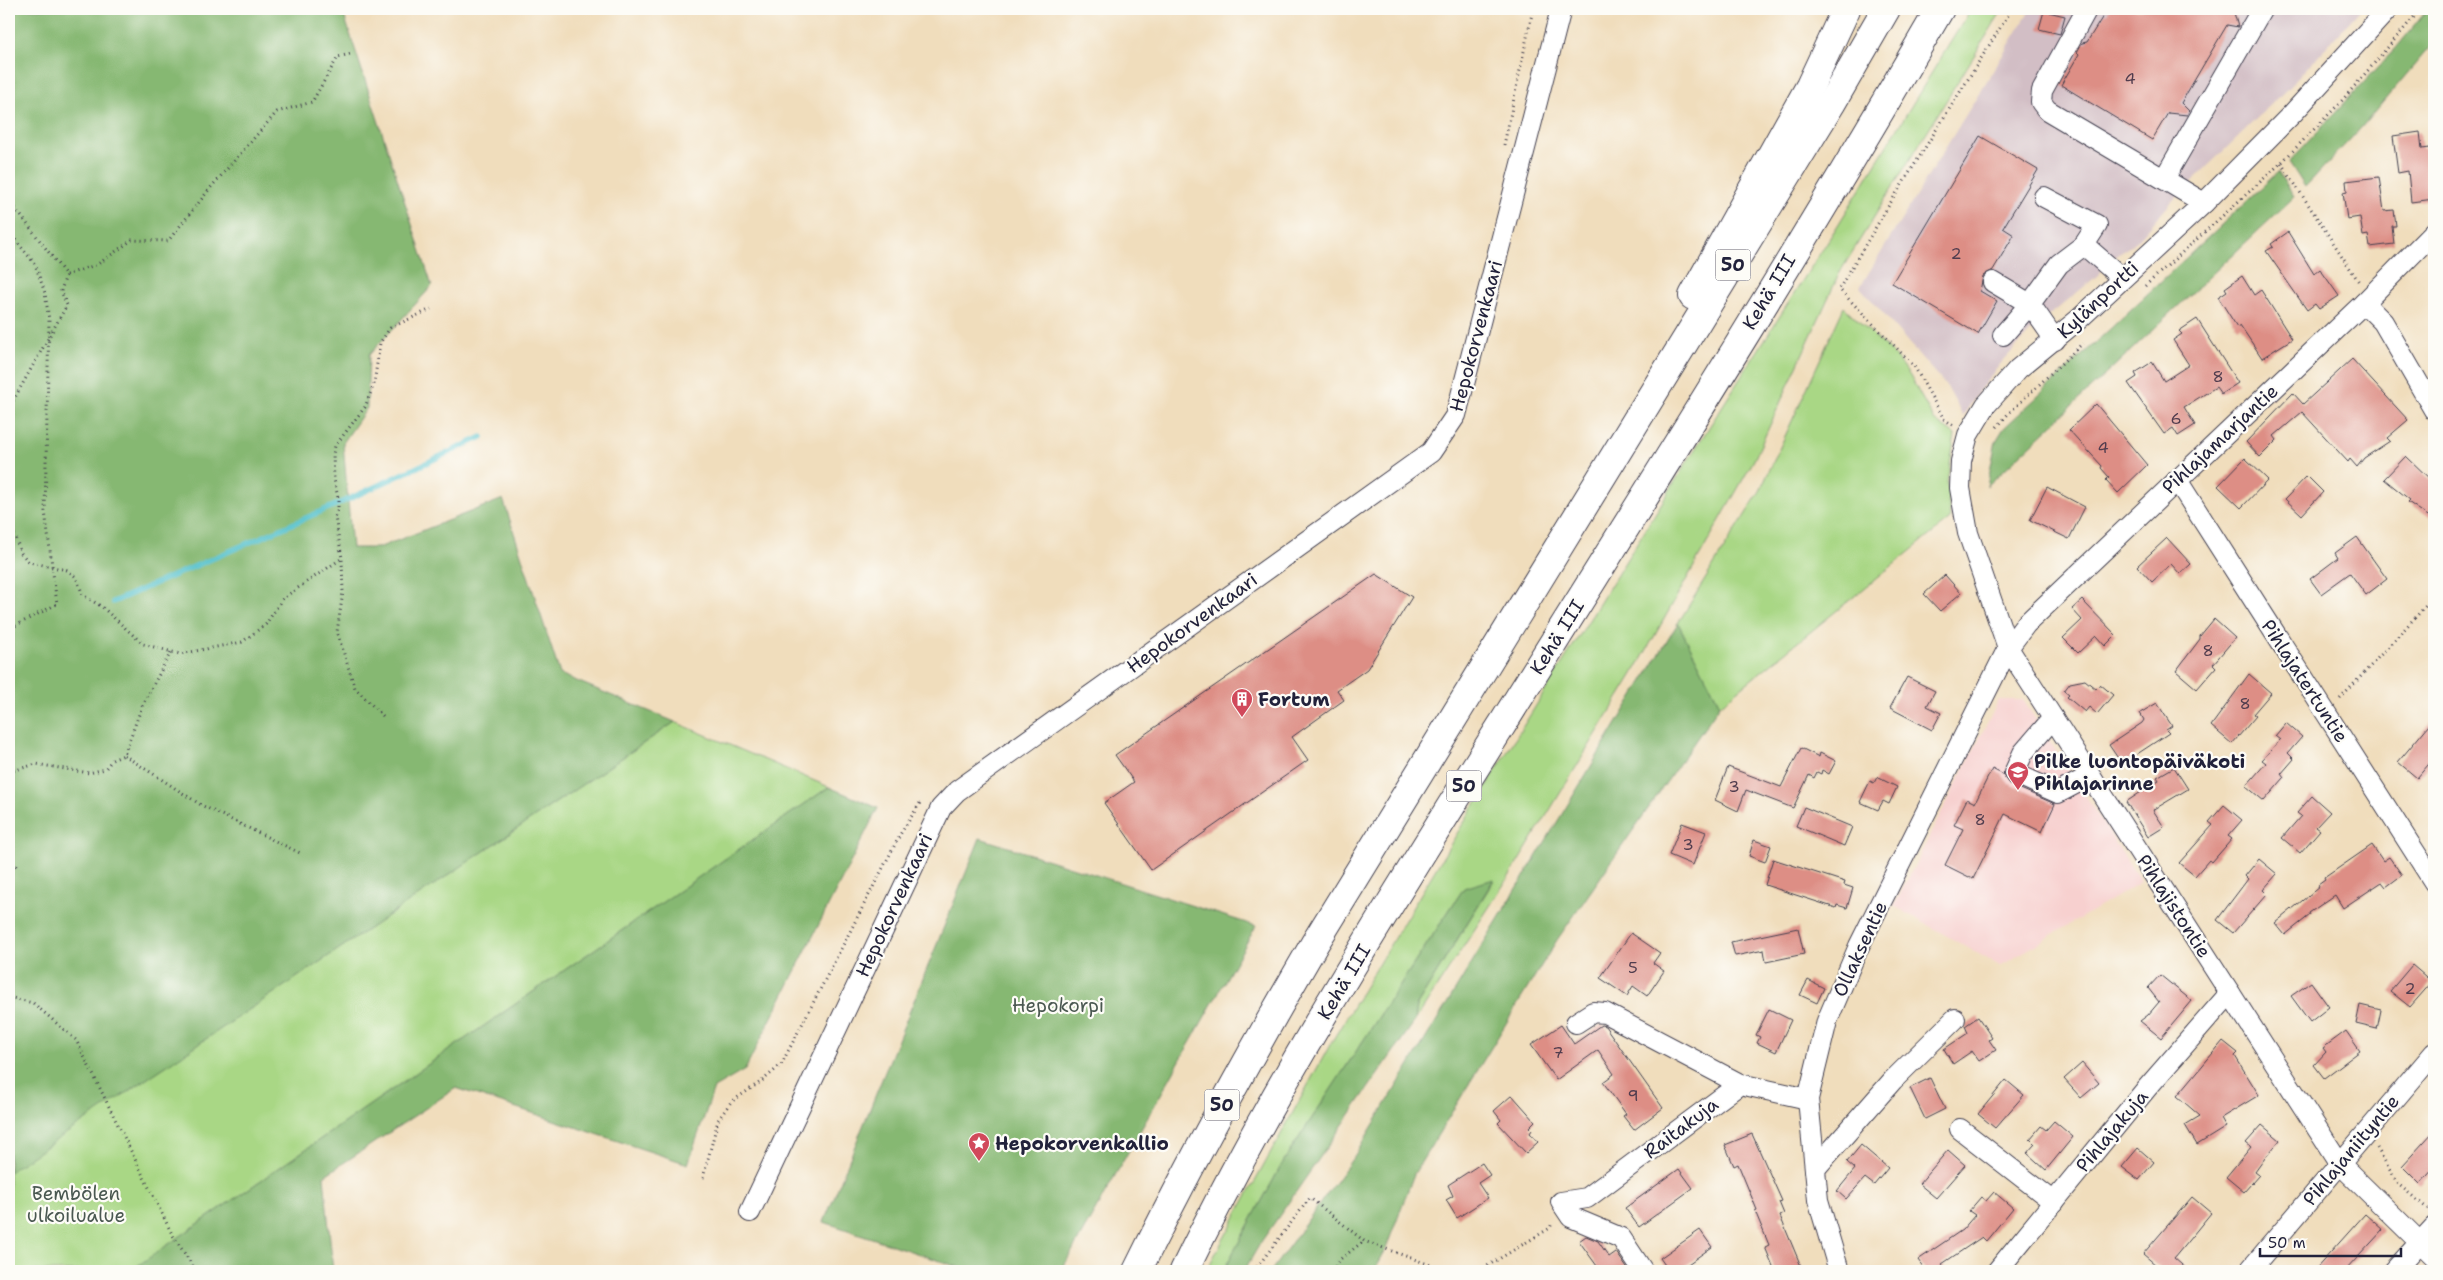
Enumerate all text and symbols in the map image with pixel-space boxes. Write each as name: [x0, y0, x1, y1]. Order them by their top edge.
house number: 4: [2124, 68, 2136, 89]
house number: 2: [1950, 243, 1962, 264]
road number: 50: [1716, 250, 1750, 280]
street label: Kehä III: [1737, 250, 1801, 334]
street label: Kylänportti: [2052, 256, 2144, 344]
street label: Hepokorvenkaari: [1444, 257, 1508, 415]
house number: 8: [2212, 366, 2224, 387]
street label: Pihlajamarjantie: [2157, 379, 2283, 499]
house number: 6: [2170, 408, 2182, 429]
house number: 4: [2097, 437, 2109, 458]
street label: Hepokorvenkaari: [1122, 567, 1262, 679]
street label: Kehä III: [1524, 595, 1590, 679]
street label: Pihlajatertuntie: [2256, 615, 2354, 747]
house number: 8: [2202, 640, 2214, 661]
building icon: Fortum: [1230, 687, 1254, 718]
place label: Fortum: [1258, 687, 1329, 712]
house number: 8: [2239, 693, 2251, 714]
place label: Pilke luontopäiväkoti Pihlajarinne: [2034, 749, 2245, 796]
school or university icon: Pilke luontopäiväkoti Pihlajarinne: [2006, 760, 2030, 791]
road number: 50: [1446, 770, 1482, 801]
house number: 3: [1728, 776, 1740, 797]
house number: 8: [1974, 809, 1986, 830]
street label: Hepokorvenkaari: [850, 829, 938, 981]
house number: 3: [1682, 834, 1694, 855]
street label: Pihlajistontie: [2131, 850, 2217, 962]
street label: Ollaksentie: [1827, 897, 1893, 1001]
street label: Kehä III: [1312, 940, 1376, 1024]
house number: 5: [1628, 957, 1638, 978]
house number: 2: [2404, 978, 2416, 999]
park label: Hepokorpi: [1012, 993, 1104, 1018]
house number: 7: [1552, 1042, 1564, 1063]
house number: 9: [1627, 1085, 1639, 1106]
street label: Pihlajakuja: [2070, 1085, 2154, 1177]
street label: Pihlajaniityntie: [2297, 1089, 2405, 1211]
road number: 50: [1204, 1090, 1240, 1120]
street label: Raitakuja: [1639, 1092, 1724, 1164]
place icon: Hepokorvenkallio: [967, 1131, 991, 1162]
place label: Hepokorvenkallio: [995, 1131, 1169, 1156]
park label: Bembölen ulkoilualue: [27, 1181, 125, 1228]
scale bar: [2260, 1225, 2402, 1257]
text: 50 m: [2268, 1233, 2306, 1253]

